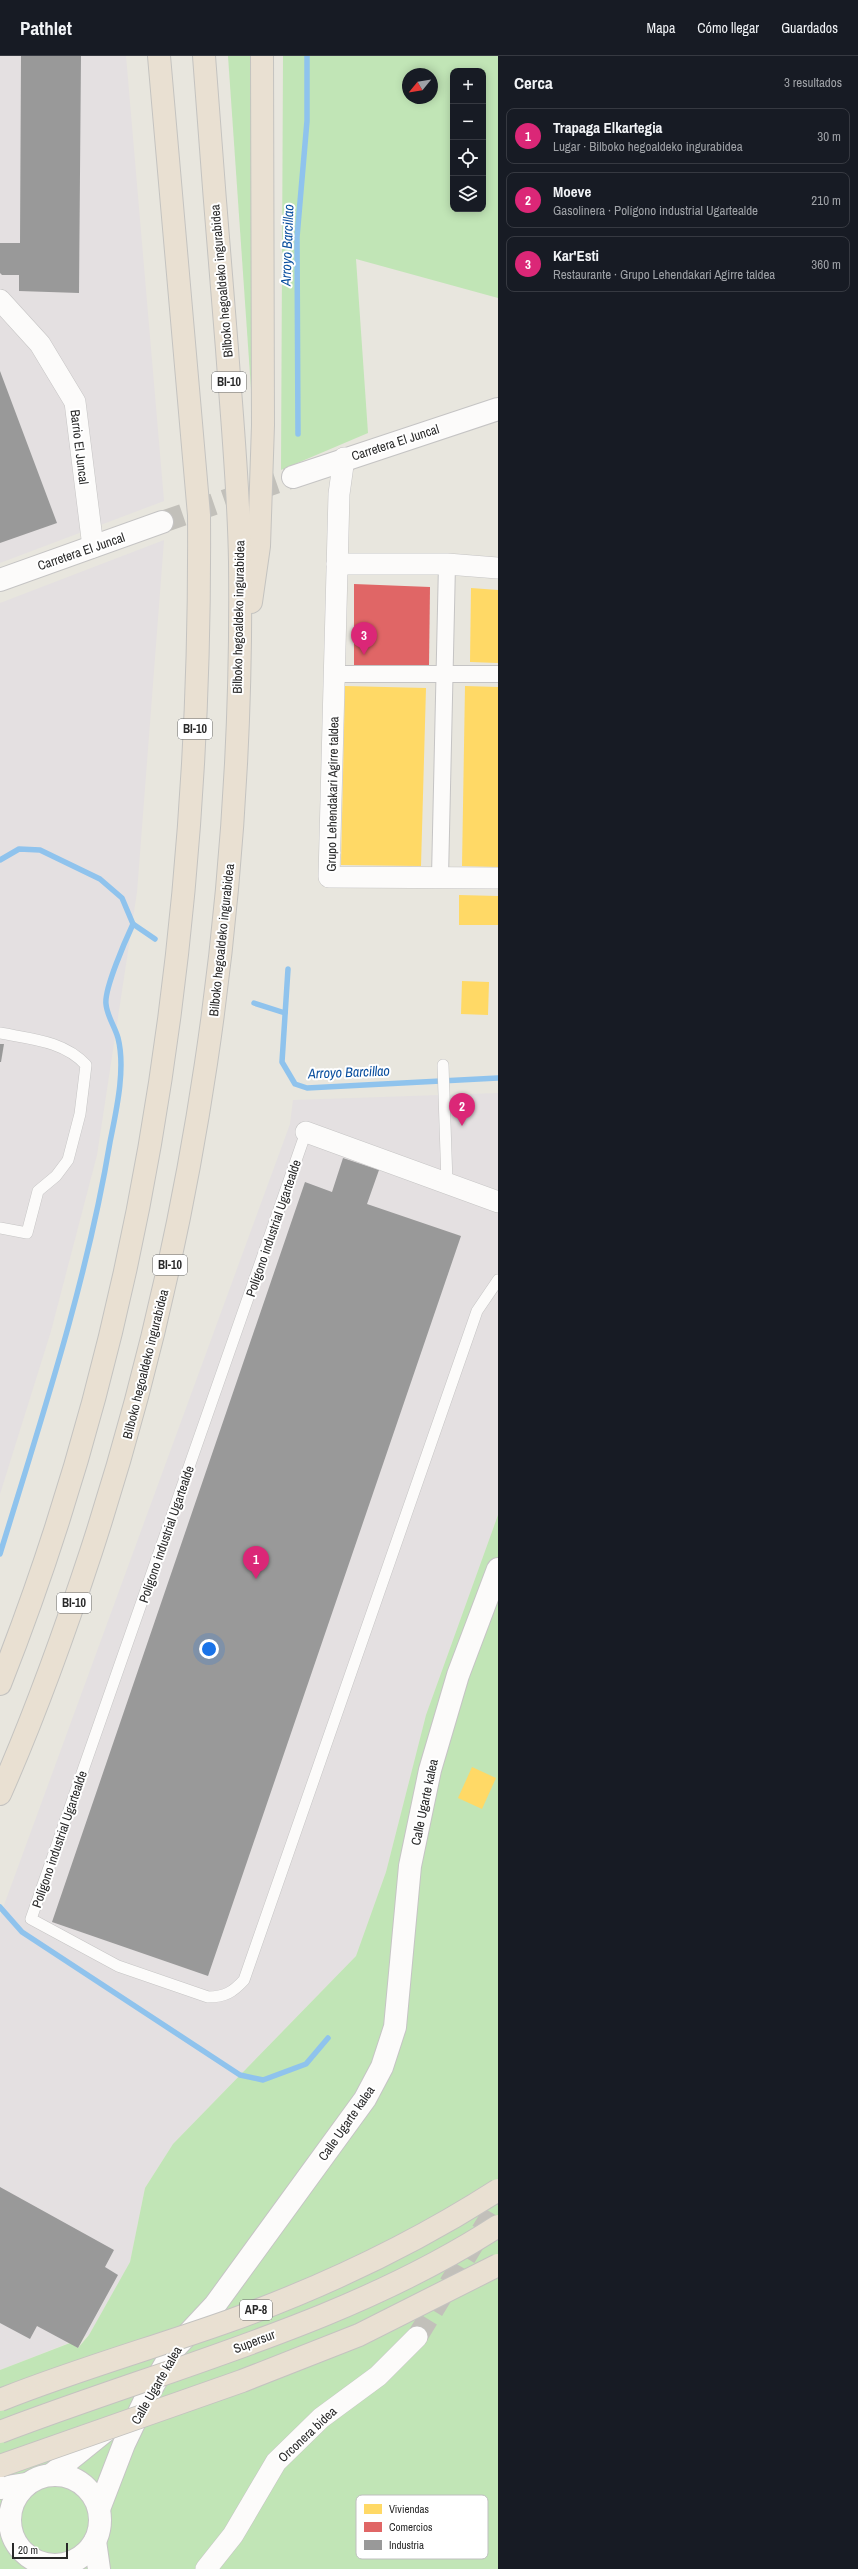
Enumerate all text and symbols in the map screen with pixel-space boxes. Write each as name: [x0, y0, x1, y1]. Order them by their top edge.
text: Pathlet: [20, 15, 72, 41]
text: Mapa: [647, 19, 675, 37]
text: Cómo llegar: [697, 19, 759, 37]
text: Guardados: [781, 19, 838, 37]
north arrow: [402, 68, 438, 104]
map controls: [450, 68, 486, 212]
button: +: [450, 68, 486, 104]
text: Cerca: [514, 71, 553, 94]
text: 3 resultados: [784, 74, 842, 91]
button: −: [450, 104, 486, 140]
text: Trapaga Elkartegia: [553, 117, 662, 138]
text: 1: [525, 128, 531, 145]
text: 30 m: [817, 128, 841, 145]
text: Lugar · Bilboko hegoaldeko ingurabidea: [553, 138, 743, 155]
button: locate: [450, 140, 486, 176]
button: layers: [450, 176, 486, 212]
text: Moeve: [553, 181, 591, 202]
text: 2: [525, 192, 531, 209]
text: 210 m: [811, 192, 841, 209]
text: Gasolinera · Polígono industrial Ugartealde: [553, 202, 758, 219]
street label: Bilboko hegoaldeko ingurabidea: [206, 204, 237, 358]
water label: Arroyo Barcillao: [277, 204, 297, 287]
text: Kar'Esti: [553, 245, 599, 266]
text: 3: [525, 256, 531, 273]
text: 360 m: [811, 256, 841, 273]
text: Restaurante · Grupo Lehendakari Agirre taldea: [553, 266, 775, 283]
road number: BI-10: [212, 372, 246, 392]
street label: Barrio El Juncal: [66, 409, 93, 485]
street label: Carretera El Juncal: [349, 420, 441, 465]
street label: Carretera El Juncal: [35, 529, 127, 574]
street label: Bilboko hegoaldeko ingurabidea: [229, 540, 248, 694]
pin: 3: [351, 622, 377, 655]
street label: Grupo Lehendakari Agirre taldea: [323, 716, 342, 872]
road number: BI-10: [178, 719, 212, 739]
street label: Bilboko hegoaldeko ingurabidea: [205, 863, 238, 1017]
water label: Arroyo Barcillao: [307, 1062, 390, 1082]
pin: 2: [449, 1093, 475, 1126]
street label: Polígono industrial Ugartealde: [242, 1157, 305, 1299]
road number: BI-10: [153, 1255, 187, 1275]
street label: Bilboko hegoaldeko ingurabidea: [119, 1288, 172, 1441]
street label: Polígono industrial Ugartealde: [135, 1463, 198, 1605]
pin: 1: [243, 1546, 269, 1579]
road number: BI-10: [57, 1593, 91, 1613]
your location: [199, 1639, 219, 1659]
street label: Calle Ugarte kalea: [407, 1757, 442, 1847]
street label: Polígono industrial Ugartealde: [28, 1768, 91, 1910]
street label: Calle Ugarte kalea: [314, 2082, 379, 2164]
road number: AP-8: [240, 2300, 272, 2320]
street label: Supersur: [231, 2326, 278, 2357]
street label: Calle Ugarte kalea: [127, 2343, 186, 2427]
street label: Orconera bidea: [274, 2403, 340, 2466]
legend: [356, 2495, 488, 2559]
text: Viviendas: [389, 2502, 429, 2516]
text: Comercios: [389, 2520, 433, 2534]
text: Industria: [389, 2538, 424, 2552]
scale bar: [12, 2541, 68, 2560]
text: 20 m: [18, 2543, 38, 2557]

